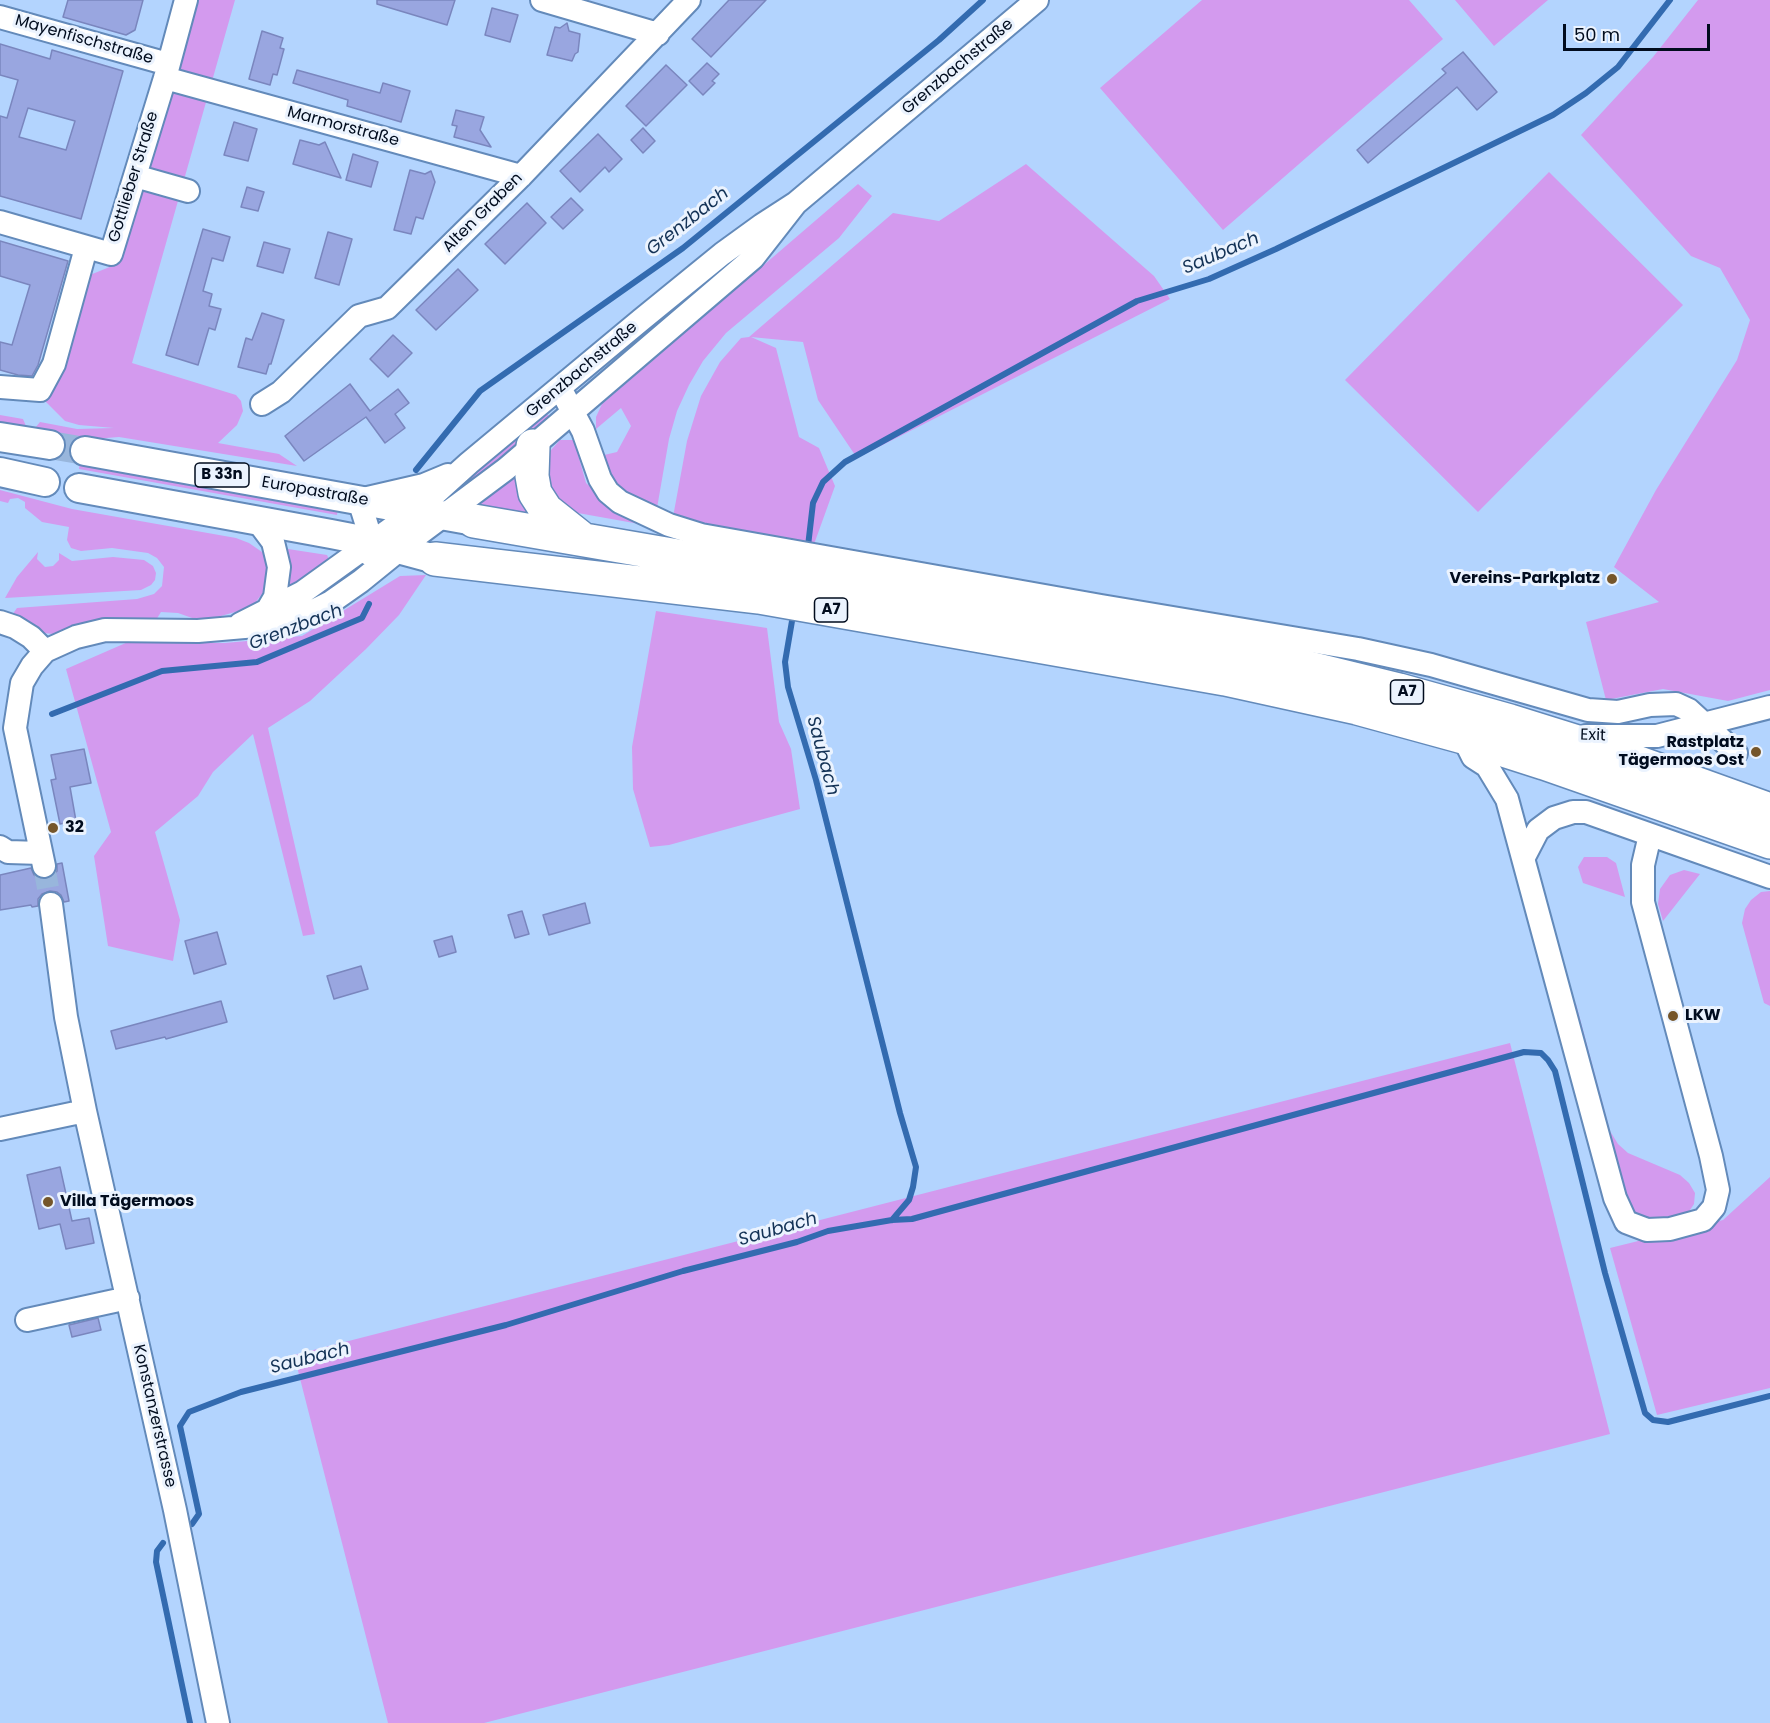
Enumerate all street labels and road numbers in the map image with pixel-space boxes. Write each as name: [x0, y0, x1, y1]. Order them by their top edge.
street label: Mayenfischstraße: [13, 11, 155, 69]
street label: Grenzbachstraße: [899, 15, 1017, 119]
street label: Marmorstraße: [285, 103, 401, 151]
street label: Gottlieber Straße: [105, 109, 163, 245]
street label: Alten Graben: [439, 169, 527, 257]
street label: Grenzbachstraße: [523, 318, 641, 422]
road number: B 33n: [195, 463, 249, 487]
street label: Europastraße: [260, 473, 370, 511]
road number: A7: [814, 598, 848, 622]
road number: A7: [1390, 680, 1424, 704]
street label: Exit: [1580, 726, 1606, 746]
street label: Konstanzerstrasse: [128, 1343, 180, 1489]

